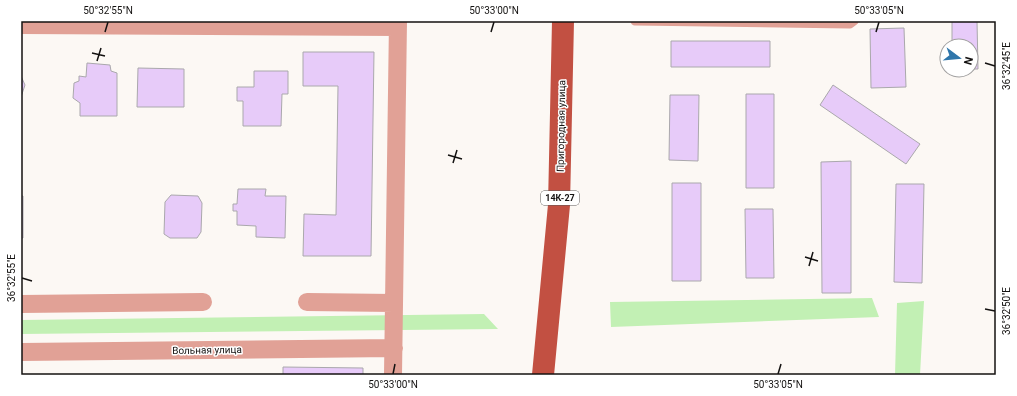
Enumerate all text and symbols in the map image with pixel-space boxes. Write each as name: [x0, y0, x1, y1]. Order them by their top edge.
text: 50°32'55"N: [83, 5, 133, 16]
text: 50°33'00"N: [469, 5, 519, 16]
text: 50°33'05"N: [854, 5, 904, 16]
north arrow: [939, 38, 979, 78]
text: 36°32'45"E: [1001, 42, 1012, 90]
text: N: [961, 55, 975, 66]
street label: Пригородная улица: [555, 80, 567, 172]
road number: 14К-27: [541, 191, 579, 205]
text: 36°32'55"E: [6, 254, 17, 302]
text: 36°32'50"E: [1001, 287, 1012, 335]
street label: Вольная улица: [172, 344, 242, 356]
text: 50°33'00"N: [368, 379, 418, 390]
text: 50°33'05"N: [753, 379, 803, 390]

